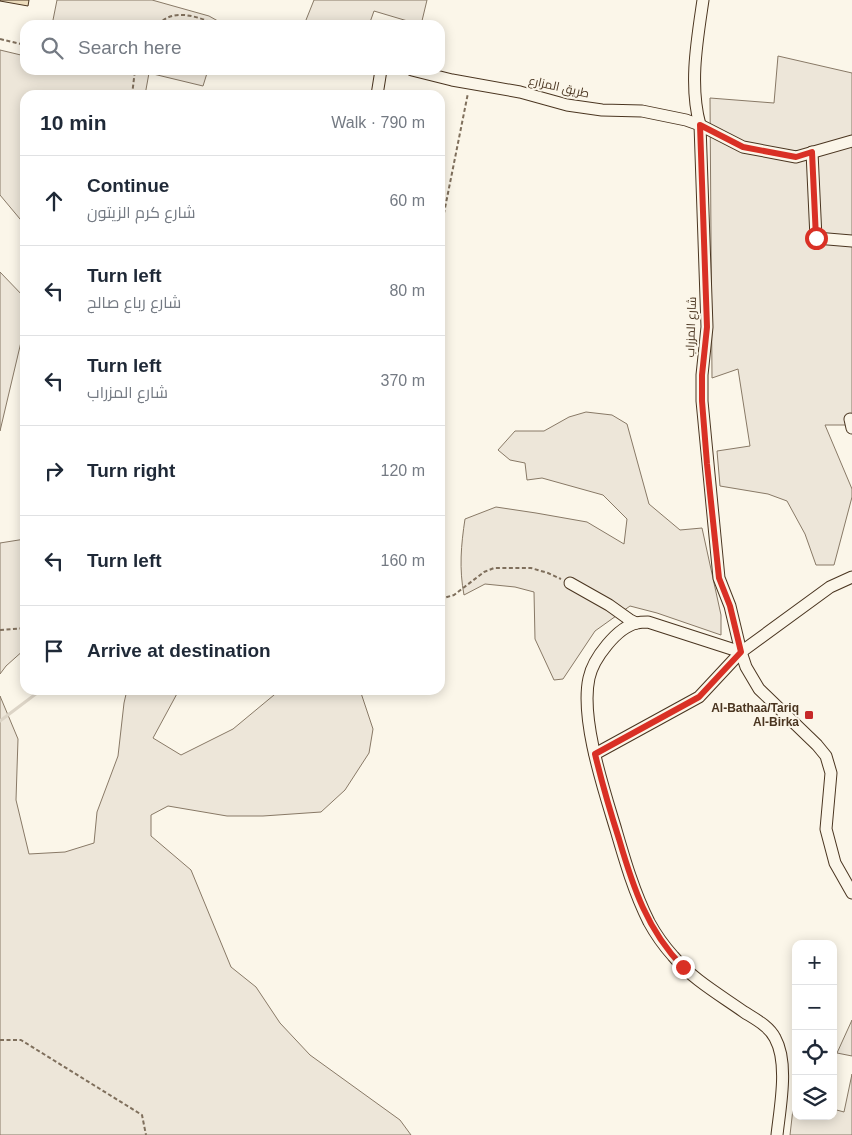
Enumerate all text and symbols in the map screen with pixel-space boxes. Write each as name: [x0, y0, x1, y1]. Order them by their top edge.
search box: [20, 20, 445, 75]
icon: search: [38, 34, 66, 62]
text: Search here: [78, 37, 182, 58]
street label: طريق المزارع: [527, 73, 591, 102]
text: 10 min: [40, 111, 107, 134]
text: Walk · 790 m: [331, 114, 425, 131]
text: Continue: [87, 175, 169, 196]
icon: ahead: [40, 187, 68, 215]
text: 60 m: [389, 192, 425, 209]
text: شارع كرم الزيتون: [87, 204, 195, 221]
route start: [805, 227, 828, 250]
text: Turn left: [87, 265, 162, 286]
icon: left: [40, 277, 68, 305]
text: 80 m: [389, 282, 425, 299]
text: شارع رباع صالح: [87, 294, 181, 311]
street label: شارع المزراب: [683, 296, 700, 358]
text: Turn left: [87, 355, 162, 376]
icon: left: [40, 367, 68, 395]
text: 370 m: [381, 372, 425, 389]
text: شارع المزراب: [87, 384, 168, 401]
icon: right: [40, 457, 68, 485]
text: Turn right: [87, 460, 175, 481]
text: 120 m: [381, 462, 425, 479]
icon: left: [40, 547, 68, 575]
text: Turn left: [87, 550, 162, 571]
text: 160 m: [381, 552, 425, 569]
icon: arrive: [40, 637, 68, 665]
text: Arrive at destination: [87, 640, 271, 661]
place label: Al-Bathaa/Tariq Al-Birka: [711, 701, 799, 729]
marker: Al-Bathaa/Tariq Al-Birka: [803, 709, 815, 721]
map controls: [792, 940, 837, 1120]
button: +: [792, 940, 837, 985]
route end: [672, 956, 695, 979]
button: −: [792, 985, 837, 1030]
button: locate: [792, 1030, 837, 1075]
button: layers: [792, 1075, 837, 1120]

